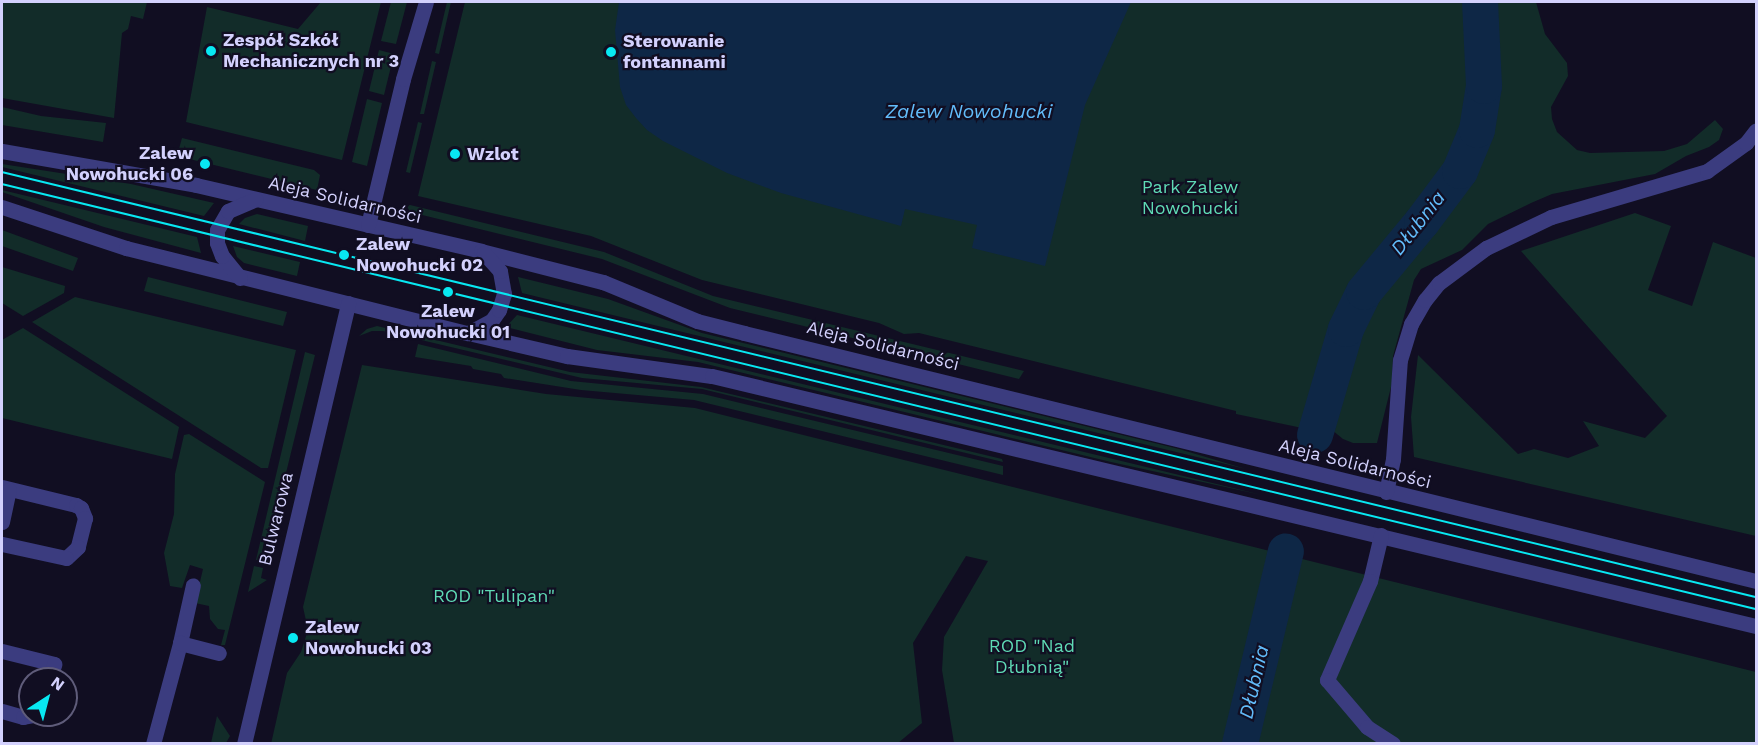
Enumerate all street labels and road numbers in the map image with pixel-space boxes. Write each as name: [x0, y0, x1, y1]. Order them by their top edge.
street label: Aleja Solidarności: [266, 172, 424, 228]
street label: Aleja Solidarności: [804, 317, 962, 375]
street label: Aleja Solidarności: [1276, 435, 1434, 493]
street label: Bulwarowa: [254, 470, 298, 568]

